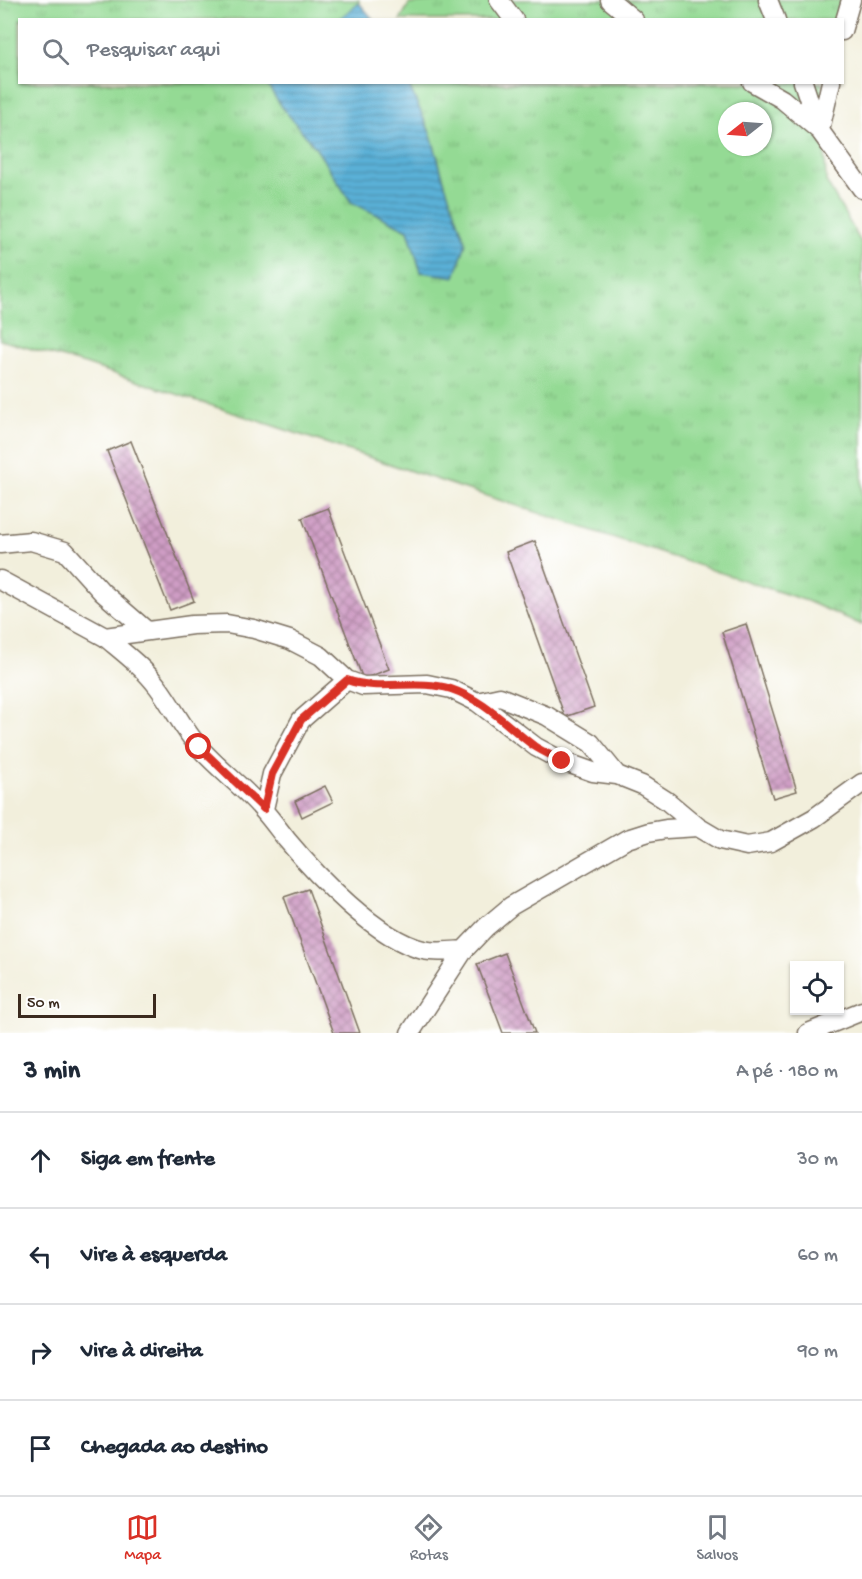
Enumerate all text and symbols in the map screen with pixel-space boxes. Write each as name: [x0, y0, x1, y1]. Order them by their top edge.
search box: [18, 18, 844, 84]
icon: search: [39, 35, 72, 68]
text: Pesquisar aqui: [87, 38, 221, 64]
north arrow: [718, 102, 772, 156]
route start: [185, 733, 211, 759]
route end: [548, 747, 574, 773]
map controls: [790, 961, 844, 1015]
button: locate: [790, 961, 844, 1015]
scale bar: [18, 991, 156, 1019]
text: 50 m: [27, 995, 60, 1014]
text: 3 min: [24, 1057, 80, 1088]
text: A pé · 180 m: [736, 1061, 838, 1084]
icon: ahead: [24, 1144, 57, 1177]
text: Siga em frente: [81, 1147, 215, 1173]
text: 30 m: [797, 1149, 838, 1172]
icon: left: [24, 1240, 57, 1273]
text: Vire à esquerda: [81, 1243, 227, 1269]
text: 60 m: [798, 1245, 838, 1268]
icon: right: [24, 1336, 57, 1369]
text: Vire à direita: [81, 1339, 203, 1365]
text: 90 m: [798, 1341, 838, 1364]
icon: arrive: [24, 1432, 57, 1465]
text: Chegada ao destino: [81, 1435, 268, 1461]
tab: Mapa: [124, 1511, 161, 1566]
tab: Rotas: [410, 1511, 448, 1566]
tab: Salvos: [697, 1511, 738, 1566]

